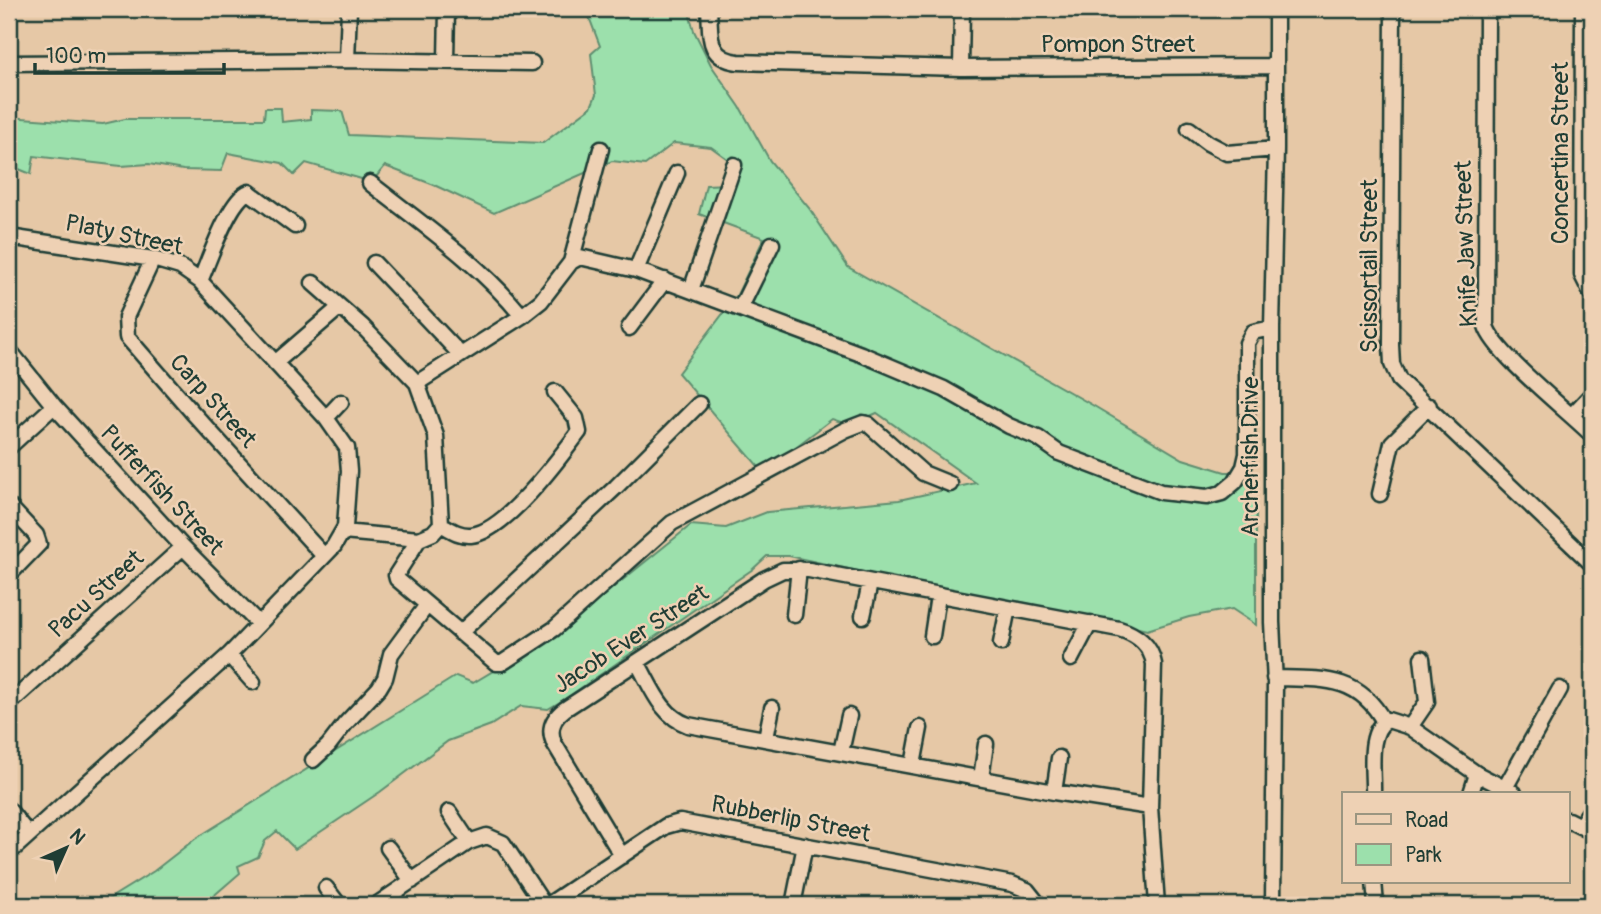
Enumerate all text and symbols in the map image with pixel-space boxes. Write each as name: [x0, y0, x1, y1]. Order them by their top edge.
street label: Pompon Street: [1041, 30, 1196, 59]
scale bar: [35, 32, 224, 76]
text: 100 m: [46, 43, 106, 70]
street label: Concertina Street: [1546, 61, 1575, 244]
street label: Knife Jaw Street: [1449, 160, 1483, 328]
street label: Scissortail Street: [1355, 178, 1384, 353]
street label: Platy Street: [62, 208, 186, 262]
street label: Carp Street: [163, 348, 263, 454]
street label: Archerfish Drive: [1236, 377, 1265, 537]
street label: Pufferfish Street: [94, 419, 230, 561]
street label: Pacu Street: [42, 544, 150, 644]
street label: Jacob Ever Street: [548, 578, 714, 700]
street label: Rubberlip Street: [709, 789, 873, 849]
legend: [1342, 792, 1570, 883]
text: Road: [1405, 807, 1449, 834]
north arrow: [32, 813, 102, 883]
text: N: [64, 824, 90, 850]
text: Park: [1405, 842, 1442, 869]

